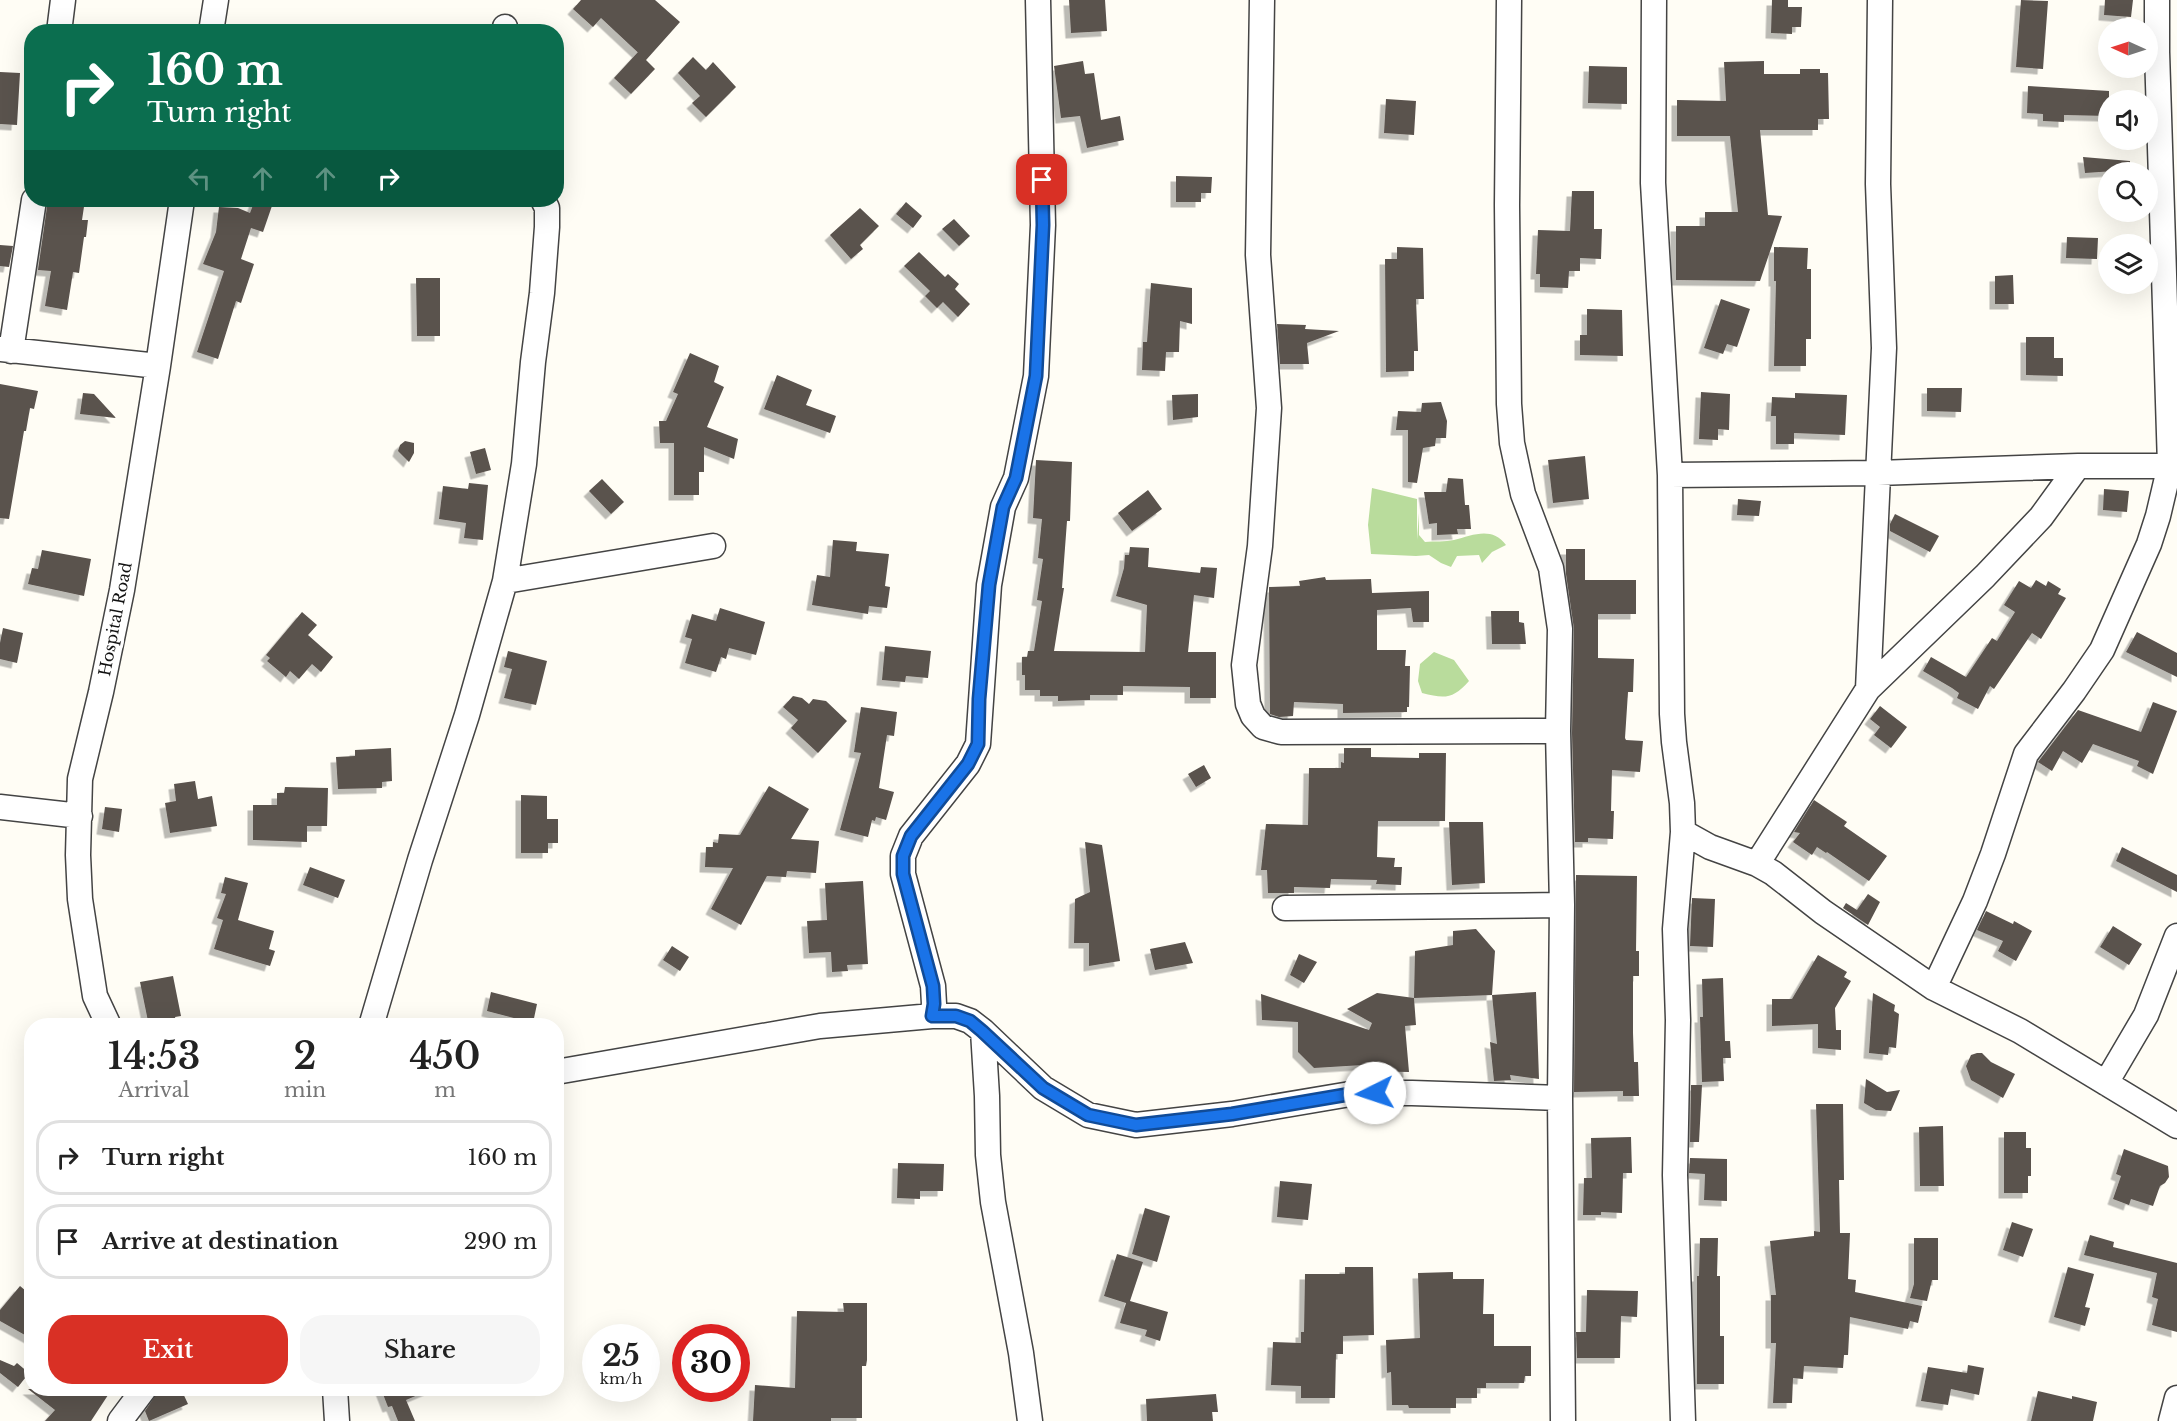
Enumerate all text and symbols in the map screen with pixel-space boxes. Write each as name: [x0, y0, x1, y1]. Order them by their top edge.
north arrow: [2098, 18, 2158, 78]
map controls: [2098, 18, 2158, 294]
text: 160 m: [147, 44, 283, 96]
icon: right: [48, 48, 126, 126]
button: sound: [2098, 90, 2158, 150]
text: Turn right: [147, 96, 291, 129]
pin: [1016, 154, 1067, 205]
icon: left: [183, 162, 216, 195]
icon: ahead: [246, 162, 279, 195]
icon: ahead: [309, 162, 342, 195]
icon: right: [372, 162, 405, 195]
button: search: [2098, 162, 2158, 222]
icon: arrive: [1025, 163, 1058, 196]
button: layers: [2098, 234, 2158, 294]
street label: Hospital Road: [94, 560, 136, 678]
text: 14:53: [108, 1034, 200, 1079]
text: 2: [293, 1034, 317, 1079]
text: 450: [410, 1034, 480, 1079]
position arrow: [1343, 1061, 1407, 1125]
text: Arrival: [119, 1078, 189, 1102]
text: min: [284, 1078, 326, 1102]
text: m: [434, 1078, 456, 1102]
icon: right: [51, 1141, 84, 1174]
text: Turn right: [102, 1144, 224, 1171]
text: 160 m: [467, 1144, 537, 1171]
icon: arrive: [51, 1225, 84, 1258]
text: Arrive at destination: [102, 1228, 339, 1255]
text: 290 m: [464, 1228, 537, 1255]
button: Exit: [48, 1315, 288, 1384]
button: Share: [300, 1315, 540, 1384]
speed limit sign: 30: [672, 1324, 750, 1402]
text: 25: [602, 1337, 640, 1374]
text: km/h: [600, 1369, 642, 1388]

